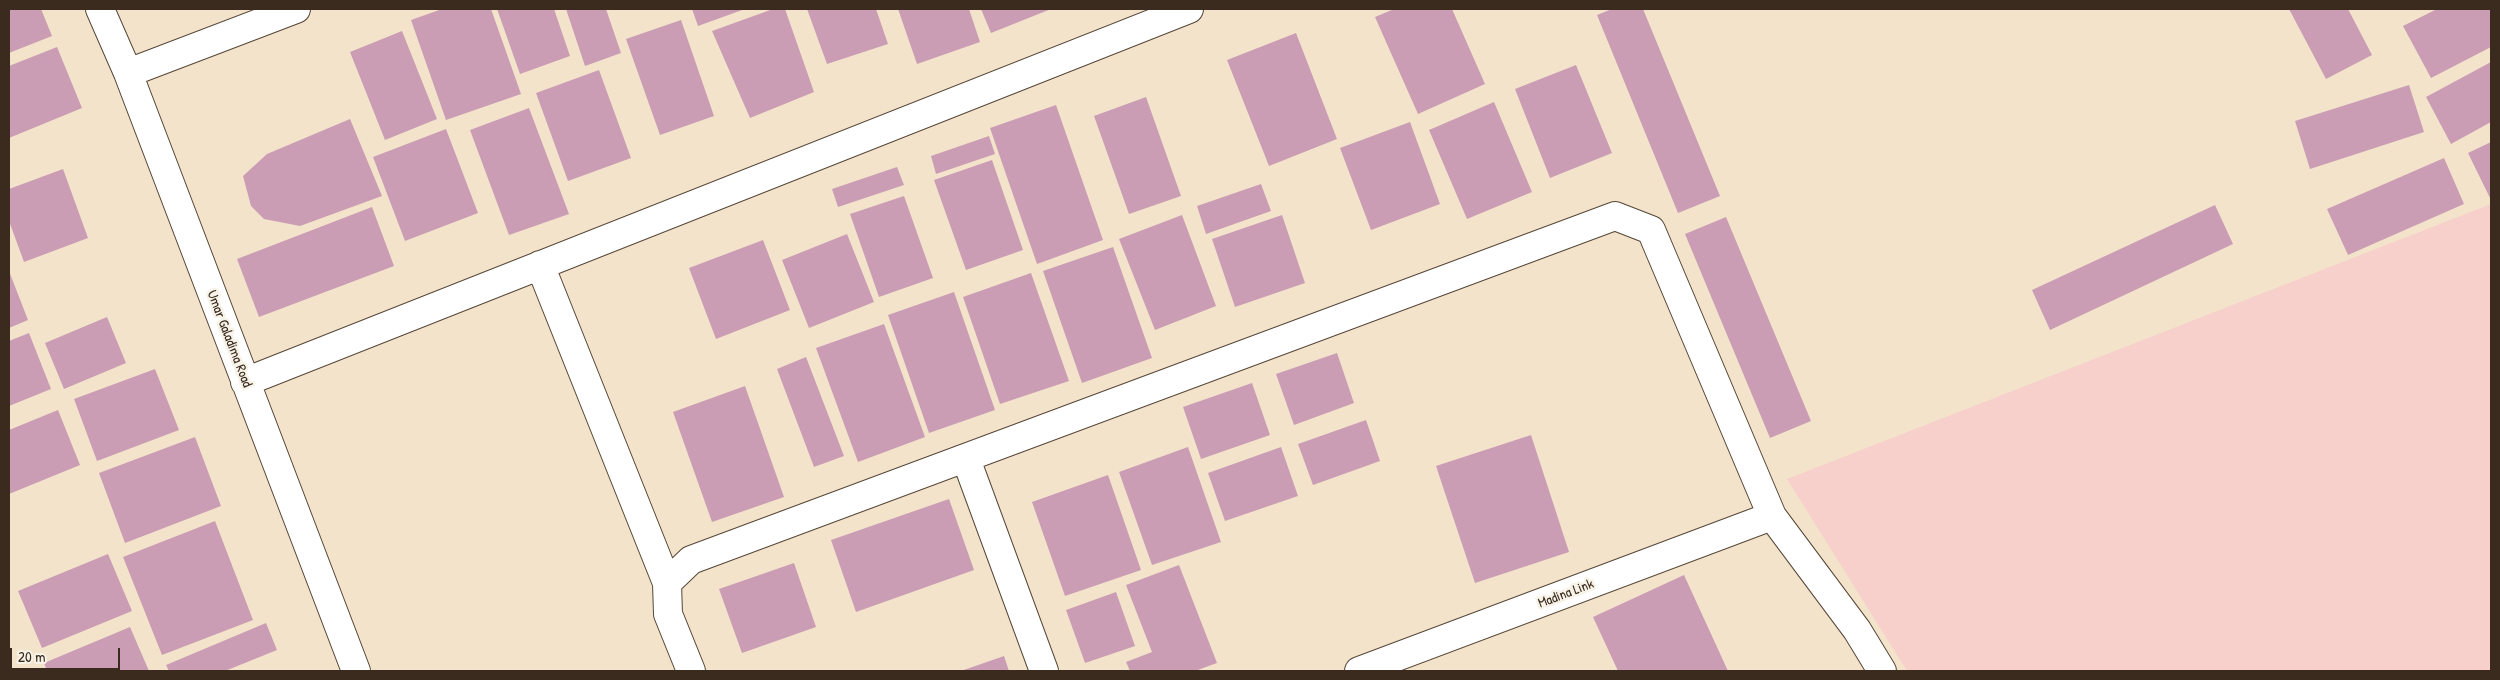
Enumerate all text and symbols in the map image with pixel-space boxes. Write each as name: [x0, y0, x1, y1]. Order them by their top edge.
street label: Umar Galadima Road: [203, 288, 255, 390]
street label: Madina Link: [1536, 576, 1596, 612]
scale bar: [12, 638, 122, 670]
text: 20 m: [18, 646, 45, 667]

